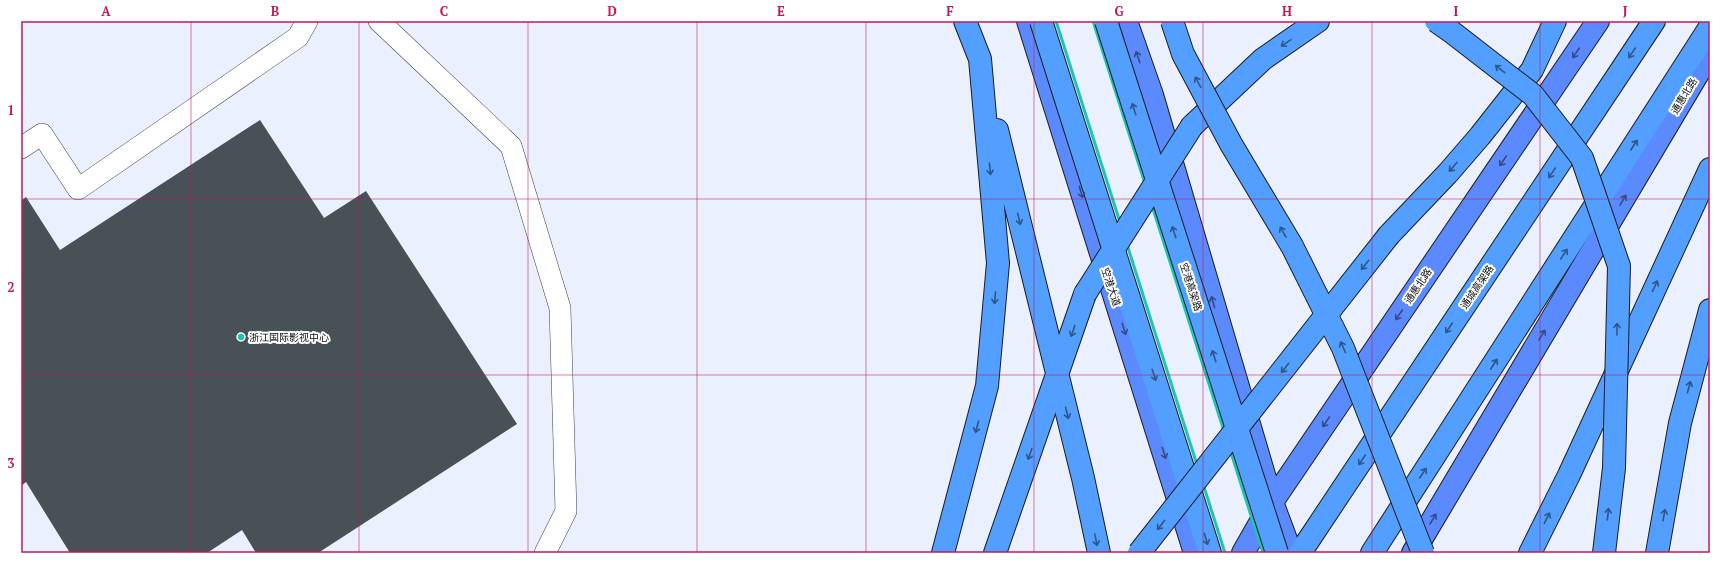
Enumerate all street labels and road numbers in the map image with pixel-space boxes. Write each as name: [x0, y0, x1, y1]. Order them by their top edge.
street label: 通惠北路: [1668, 76, 1700, 116]
street label: 空港高架路: [1177, 261, 1205, 313]
street label: 通城高架路: [1458, 263, 1496, 311]
street label: 空港大道: [1099, 266, 1123, 308]
street label: 通惠北路: [1401, 266, 1435, 306]

